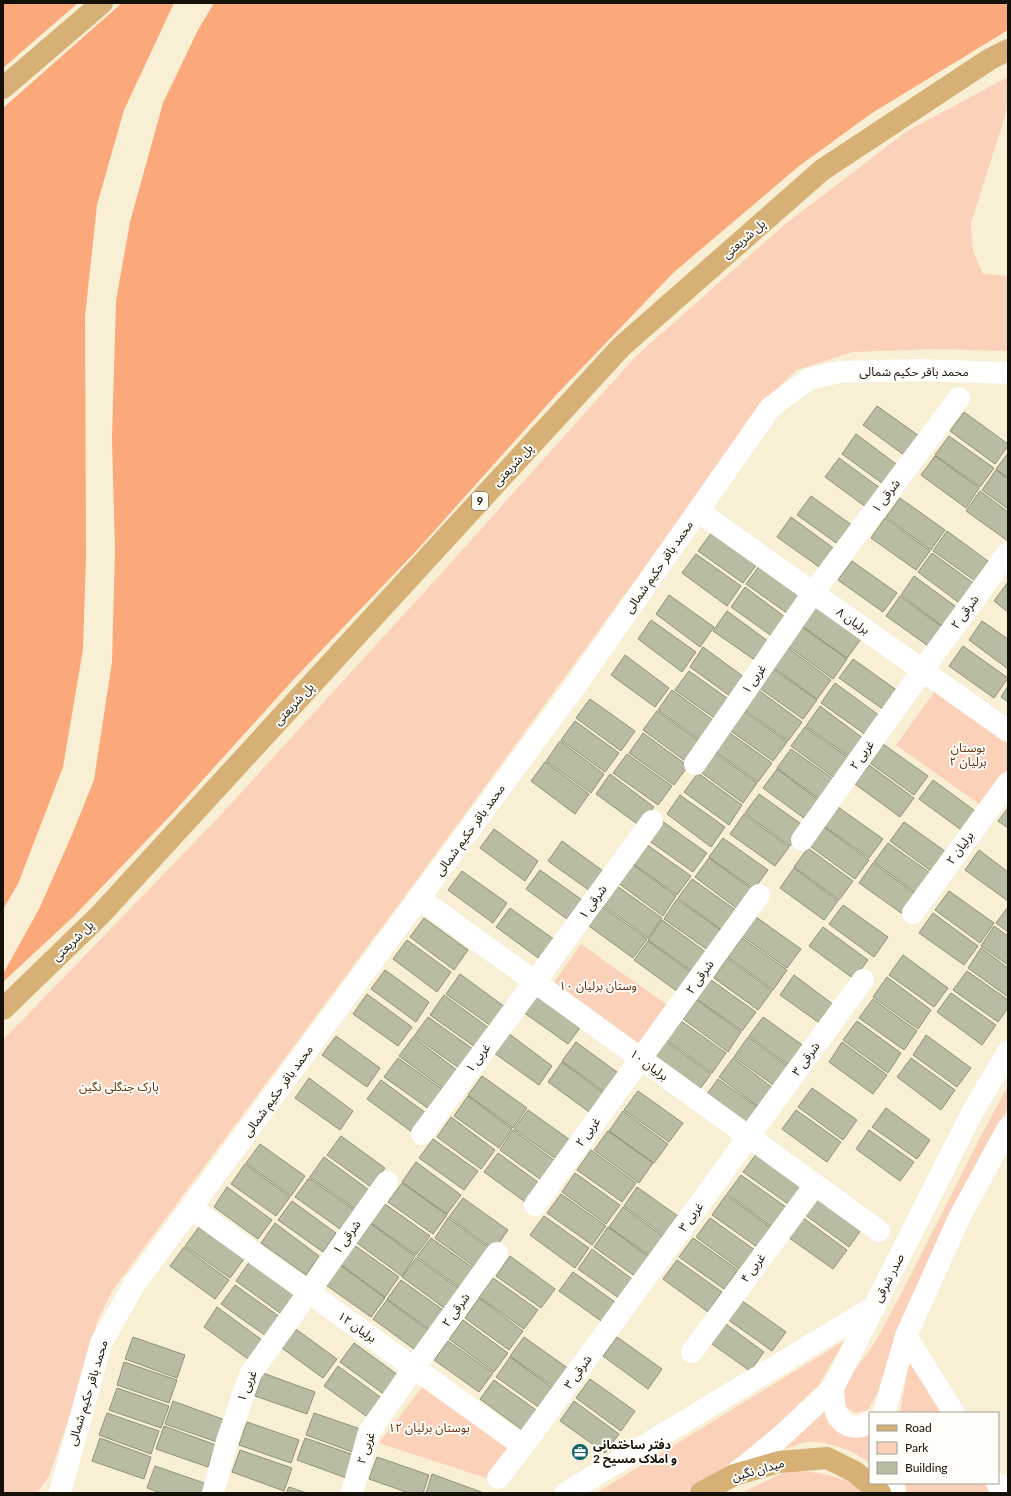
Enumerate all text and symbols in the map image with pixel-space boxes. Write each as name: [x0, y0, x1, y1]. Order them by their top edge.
street label: پل شریعتی: [719, 216, 769, 262]
street label: محمد باقر حکیم شمالی: [859, 364, 969, 381]
street label: پل شریعتی: [489, 440, 537, 490]
street label: ۱ شرقی: [868, 476, 903, 515]
road number: 9: [472, 492, 488, 510]
street label: محمد باقر حکیم شمالی: [621, 518, 698, 617]
street label: ۲ شرقی: [947, 592, 982, 631]
street label: برلیان ۸: [834, 604, 873, 637]
street label: ۱ غربی: [738, 661, 769, 696]
street label: پل شریعتی: [270, 679, 318, 729]
street label: ۲ غربی: [846, 737, 877, 772]
park label: بوستان برلیان ۲: [950, 740, 986, 769]
street label: محمد باقر حکیم شمالی: [431, 781, 509, 880]
street label: برلیان ۲: [943, 828, 977, 867]
street label: ۱ شرقی: [575, 882, 610, 921]
street label: پل شریعتی: [49, 917, 97, 965]
street label: ۲ شرقی: [682, 957, 717, 996]
park label: وستان برلیان ۱۰: [559, 978, 637, 993]
street label: ۳ شرقی: [788, 1039, 823, 1078]
street label: ۱ غربی: [462, 1040, 493, 1075]
street label: محمد باقر حکیم شمالی: [239, 1042, 317, 1141]
street label: برلیان ۱۰: [627, 1046, 671, 1084]
park label: پارک جنگلی نگین: [79, 1079, 159, 1095]
street label: ۲ غربی: [572, 1114, 603, 1149]
street label: ۳ غربی: [675, 1199, 706, 1234]
street label: ۱ شرقی: [329, 1217, 364, 1256]
street label: ۴ غربی: [737, 1250, 768, 1285]
street label: صدر شرقی: [870, 1251, 907, 1305]
street label: ۲ شرقی: [438, 1290, 473, 1329]
street label: برلیان ۱۲: [335, 1308, 380, 1345]
street label: محمد باقر حکیم شمالی: [64, 1338, 113, 1448]
street label: ۳ شرقی: [560, 1352, 595, 1391]
street label: ۱ غربی: [233, 1368, 260, 1404]
legend: [869, 1412, 999, 1484]
park label: بوستان برلیان ۱۲: [388, 1420, 470, 1435]
text: Road: [905, 1420, 932, 1435]
street label: ۲ غربی: [353, 1430, 378, 1466]
place label: دفتر ساختمانی و املاک مسیح 2: [593, 1437, 677, 1468]
text: Park: [905, 1440, 929, 1455]
office icon: دفتر ساختمانی و املاک مسیح 2: [570, 1442, 590, 1462]
street label: میدان نگین: [730, 1455, 786, 1484]
text: Building: [905, 1460, 948, 1475]

